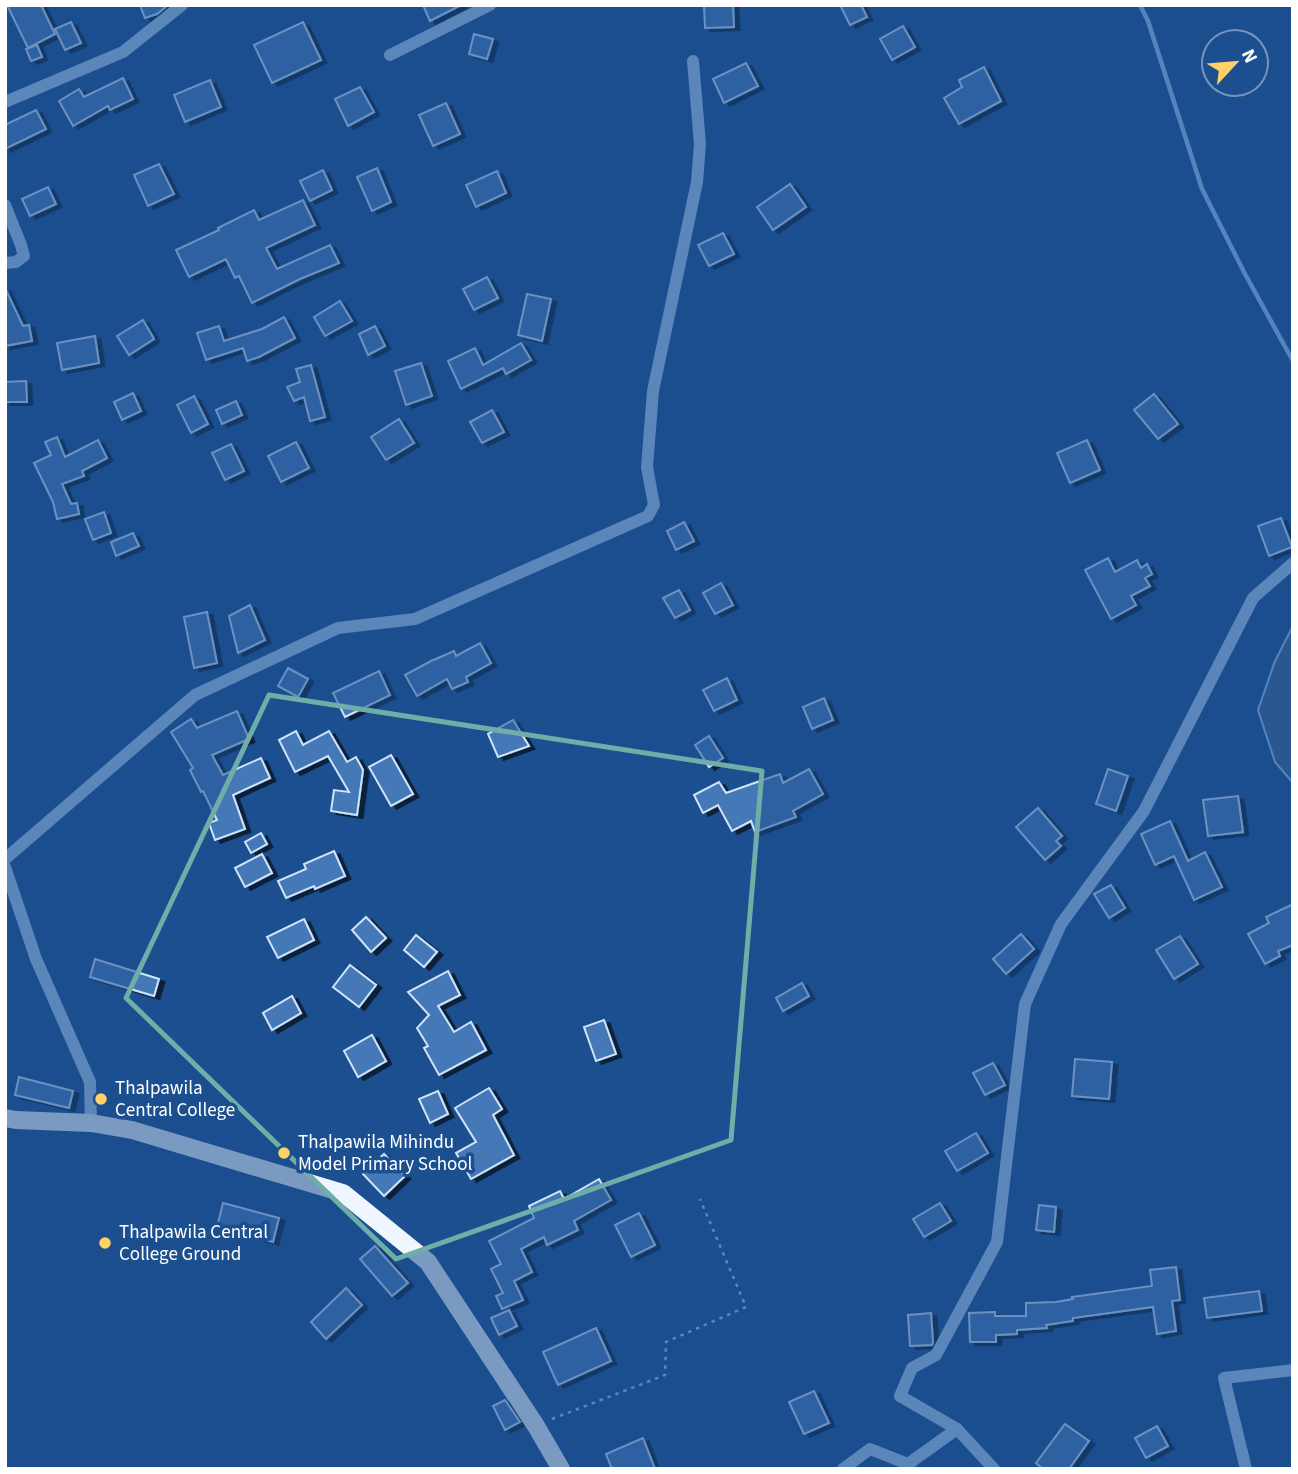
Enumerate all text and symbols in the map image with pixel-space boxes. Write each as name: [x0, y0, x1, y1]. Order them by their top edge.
north arrow: [1200, 28, 1270, 98]
text: N: [1234, 45, 1264, 68]
place label: Thalpawila Central College: [115, 1075, 235, 1124]
marker: Thalpawila Central College: [93, 1091, 109, 1107]
place label: Thalpawila Mihindu Model Primary School: [298, 1129, 473, 1178]
marker: Thalpawila Mihindu Model Primary School: [276, 1145, 292, 1161]
place label: Thalpawila Central College Ground: [119, 1219, 268, 1268]
marker: Thalpawila Central College Ground: [97, 1235, 113, 1251]

